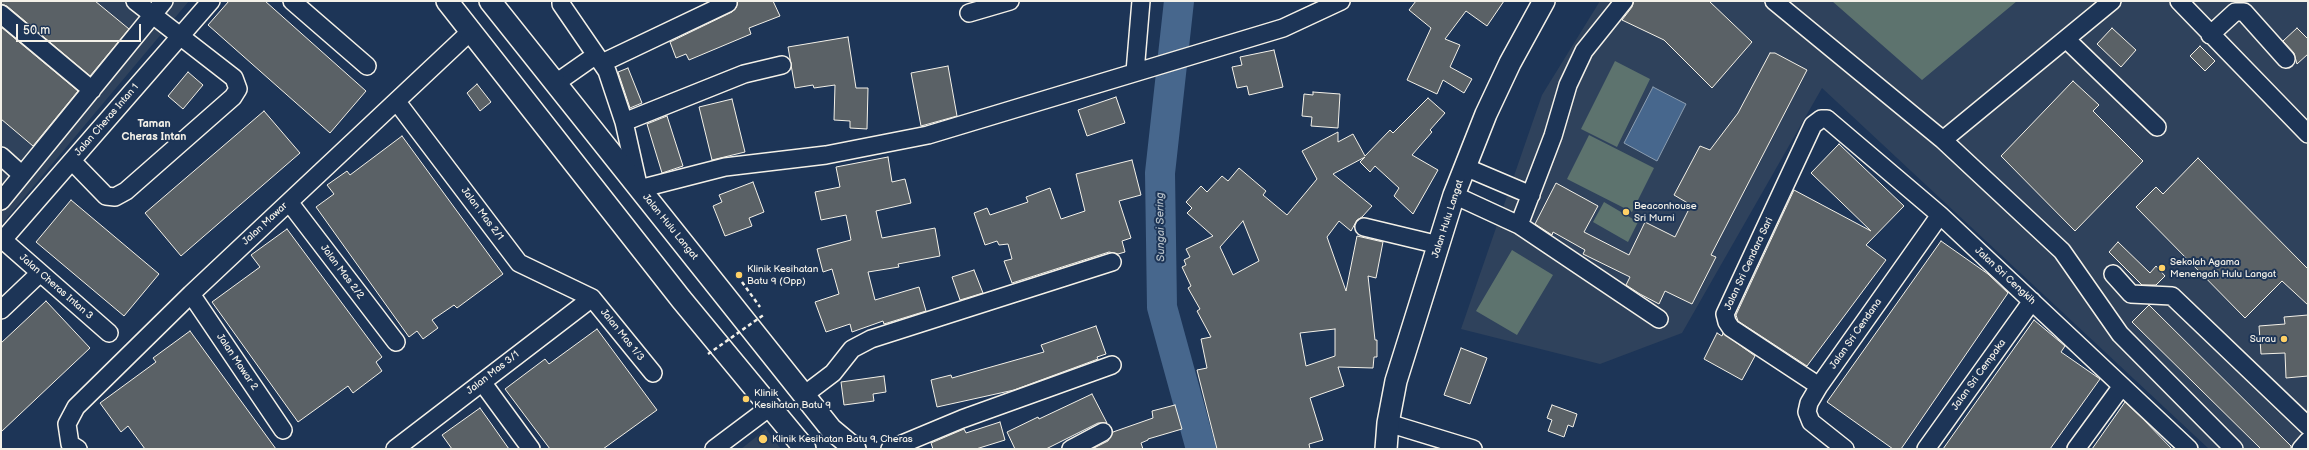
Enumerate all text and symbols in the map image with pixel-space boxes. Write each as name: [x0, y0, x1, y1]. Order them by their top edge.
scale bar: [18, 16, 143, 42]
text: 50 m: [23, 23, 50, 38]
street label: Jalan Cheras Intan 1: [72, 82, 142, 158]
district label: Taman Cheras Intan: [122, 117, 186, 143]
street label: Jalan Hulu Langat: [1430, 178, 1466, 260]
street label: Jalan Mas 2/1: [458, 185, 506, 243]
street label: Jalan Hulu Langat: [640, 192, 700, 262]
water label: Sungai Sering: [1154, 192, 1168, 262]
street label: Jalan Mawar: [240, 200, 290, 248]
place label: Beaconhouse Sri Murni: [1634, 200, 1697, 224]
marker: Beaconhouse Sri Murni: [1621, 207, 1631, 217]
street label: Jalan Sri Cendara Sari: [1722, 216, 1776, 312]
street label: Jalan Mas 2/2: [318, 242, 366, 302]
street label: Jalan Sri Cengkih: [1972, 245, 2038, 307]
street label: Jalan Cheras Intan 3: [17, 252, 95, 322]
place label: Sekolah Agama Menengah Hulu Langat: [2170, 256, 2276, 280]
place label: Klinik Kesihatan Batu 9 (Opp): [747, 263, 818, 286]
marker: Sekolah Agama Menengah Hulu Langat: [2157, 263, 2167, 273]
marker: Klinik Kesihatan Batu 9 (Opp): [734, 270, 744, 280]
street label: Jalan Sri Cendana: [1827, 297, 1885, 371]
street label: Jalan Mas 1/3: [597, 307, 647, 363]
street label: Jalan Mawar 2: [214, 331, 260, 393]
place label: Surau: [2250, 333, 2276, 345]
marker: Surau: [2279, 334, 2289, 344]
street label: Jalan Sri Cempaka: [1949, 337, 2009, 413]
street label: Jalan Mas 3/1: [464, 349, 522, 397]
place label: Klinik Kesihatan Batu 9: [754, 387, 831, 410]
marker: Klinik Kesihatan Batu 9: [741, 394, 751, 404]
marker: Klinik Kesihatan Batu 9, Cheras: [757, 433, 769, 445]
place label: Klinik Kesihatan Batu 9, Cheras: [772, 433, 913, 445]

